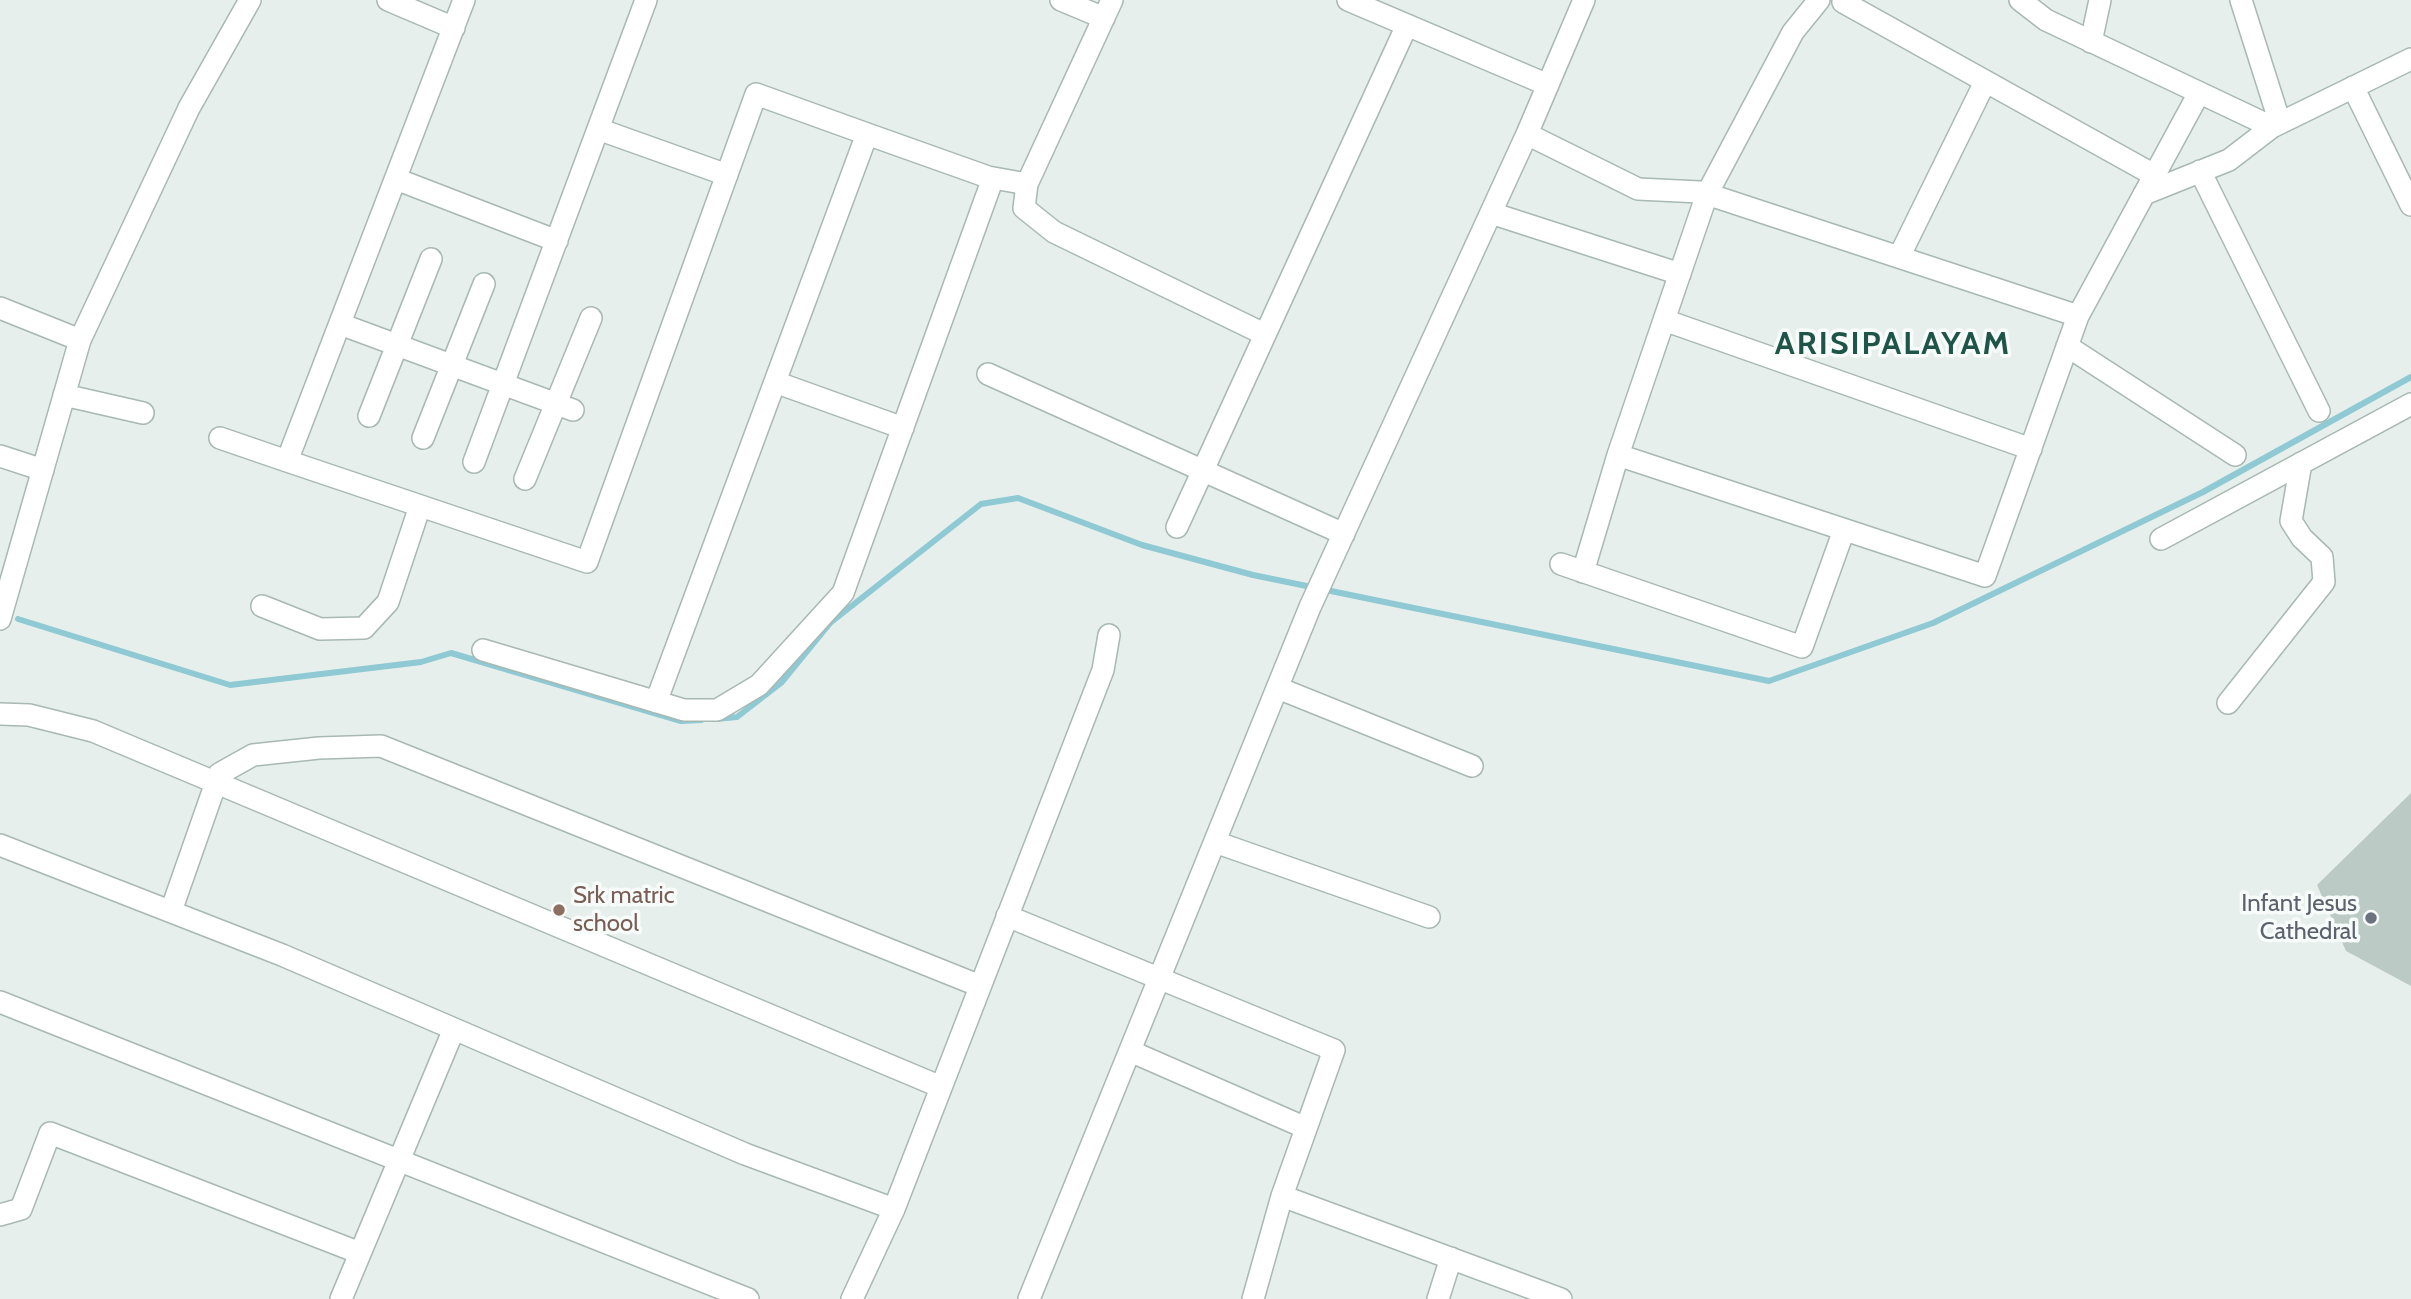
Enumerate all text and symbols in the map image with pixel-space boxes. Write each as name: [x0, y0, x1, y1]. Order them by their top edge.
district label: ARISIPALAYAM: [1776, 326, 2010, 364]
place label: Srk matric school: [573, 882, 675, 938]
place label: Infant Jesus Cathedral: [2241, 890, 2357, 946]
marker: Srk matric school: [551, 902, 567, 918]
marker: Infant Jesus Cathedral: [2363, 910, 2379, 926]

